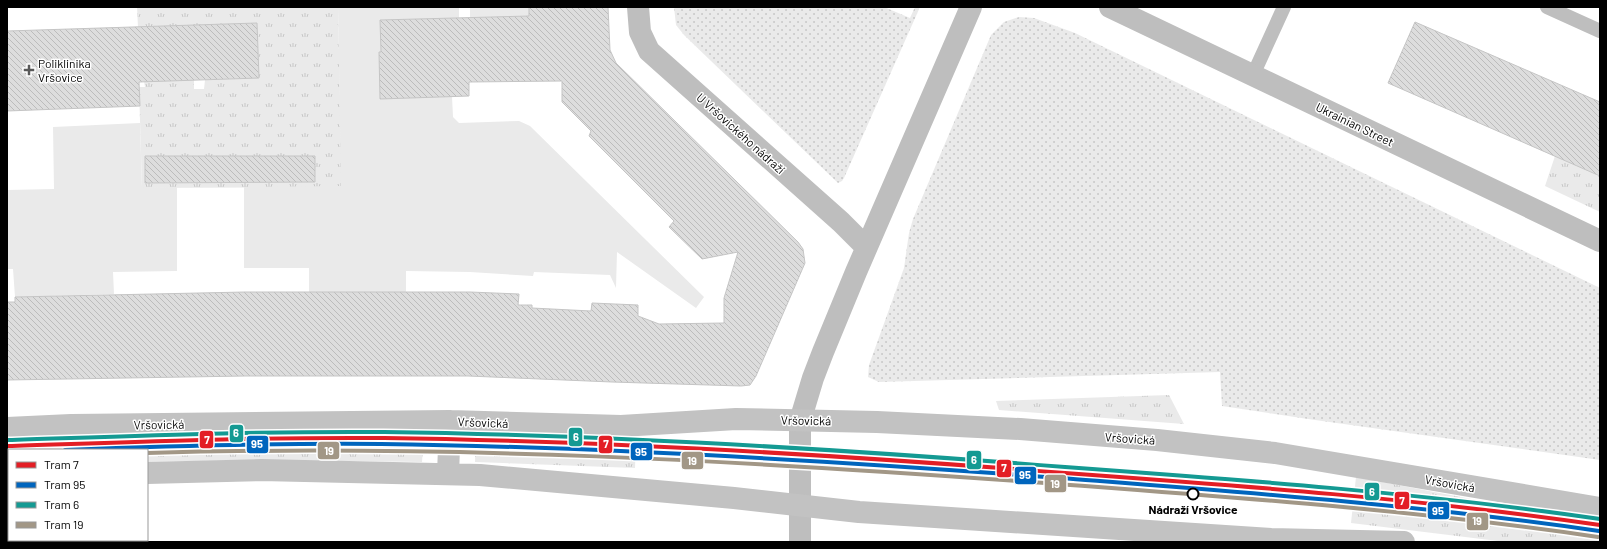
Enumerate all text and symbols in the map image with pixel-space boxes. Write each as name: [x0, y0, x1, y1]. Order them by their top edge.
place label: Poliklinika Vršovice: [38, 56, 91, 84]
marker: Poliklinika Vršovice: [23, 64, 35, 76]
street label: U Vršovického nádraží: [694, 90, 788, 176]
street label: Ukrainian Street: [1314, 99, 1396, 149]
street label: Vršovická: [781, 413, 831, 427]
street label: Vršovická: [458, 414, 508, 430]
street label: Vršovická: [134, 417, 184, 431]
line badge: 6: [229, 424, 244, 443]
text: 6: [233, 426, 239, 439]
line badge: 6: [568, 427, 583, 447]
street label: Vršovická: [1104, 429, 1156, 447]
line badge: 7: [199, 430, 214, 449]
text: 6: [573, 430, 579, 443]
text: 7: [204, 433, 210, 446]
line badge: 95: [246, 435, 269, 454]
line badge: 7: [598, 435, 613, 454]
text: 95: [251, 437, 263, 450]
text: 7: [603, 437, 609, 450]
line badge: 19: [317, 441, 340, 460]
line badge: 95: [630, 442, 653, 461]
text: 19: [324, 444, 334, 457]
text: 95: [635, 445, 647, 458]
legend: [8, 449, 148, 541]
line badge: 6: [966, 450, 982, 470]
line badge: 19: [681, 451, 704, 470]
text: 6: [971, 453, 977, 466]
text: 19: [687, 454, 697, 467]
text: Tram 7: [44, 457, 79, 471]
line badge: 7: [996, 459, 1012, 478]
text: 7: [1001, 461, 1007, 474]
line badge: 95: [1014, 466, 1037, 485]
text: 95: [1019, 468, 1031, 481]
street label: Vršovická: [1424, 472, 1476, 494]
line badge: 19: [1044, 474, 1067, 493]
text: Tram 95: [44, 477, 85, 491]
text: 19: [1050, 477, 1060, 490]
line badge: 6: [1364, 482, 1380, 501]
text: 6: [1369, 485, 1375, 498]
marker: Nádraží Vršovice: [1186, 487, 1200, 501]
line badge: 7: [1394, 491, 1410, 510]
text: 7: [1399, 494, 1405, 507]
text: Tram 6: [44, 497, 79, 511]
line badge: 95: [1427, 501, 1450, 520]
place label: Nádraží Vršovice: [1148, 502, 1238, 516]
text: 95: [1432, 504, 1444, 517]
line badge: 19: [1466, 512, 1489, 531]
text: 19: [1472, 514, 1482, 527]
text: Tram 19: [44, 517, 83, 531]

